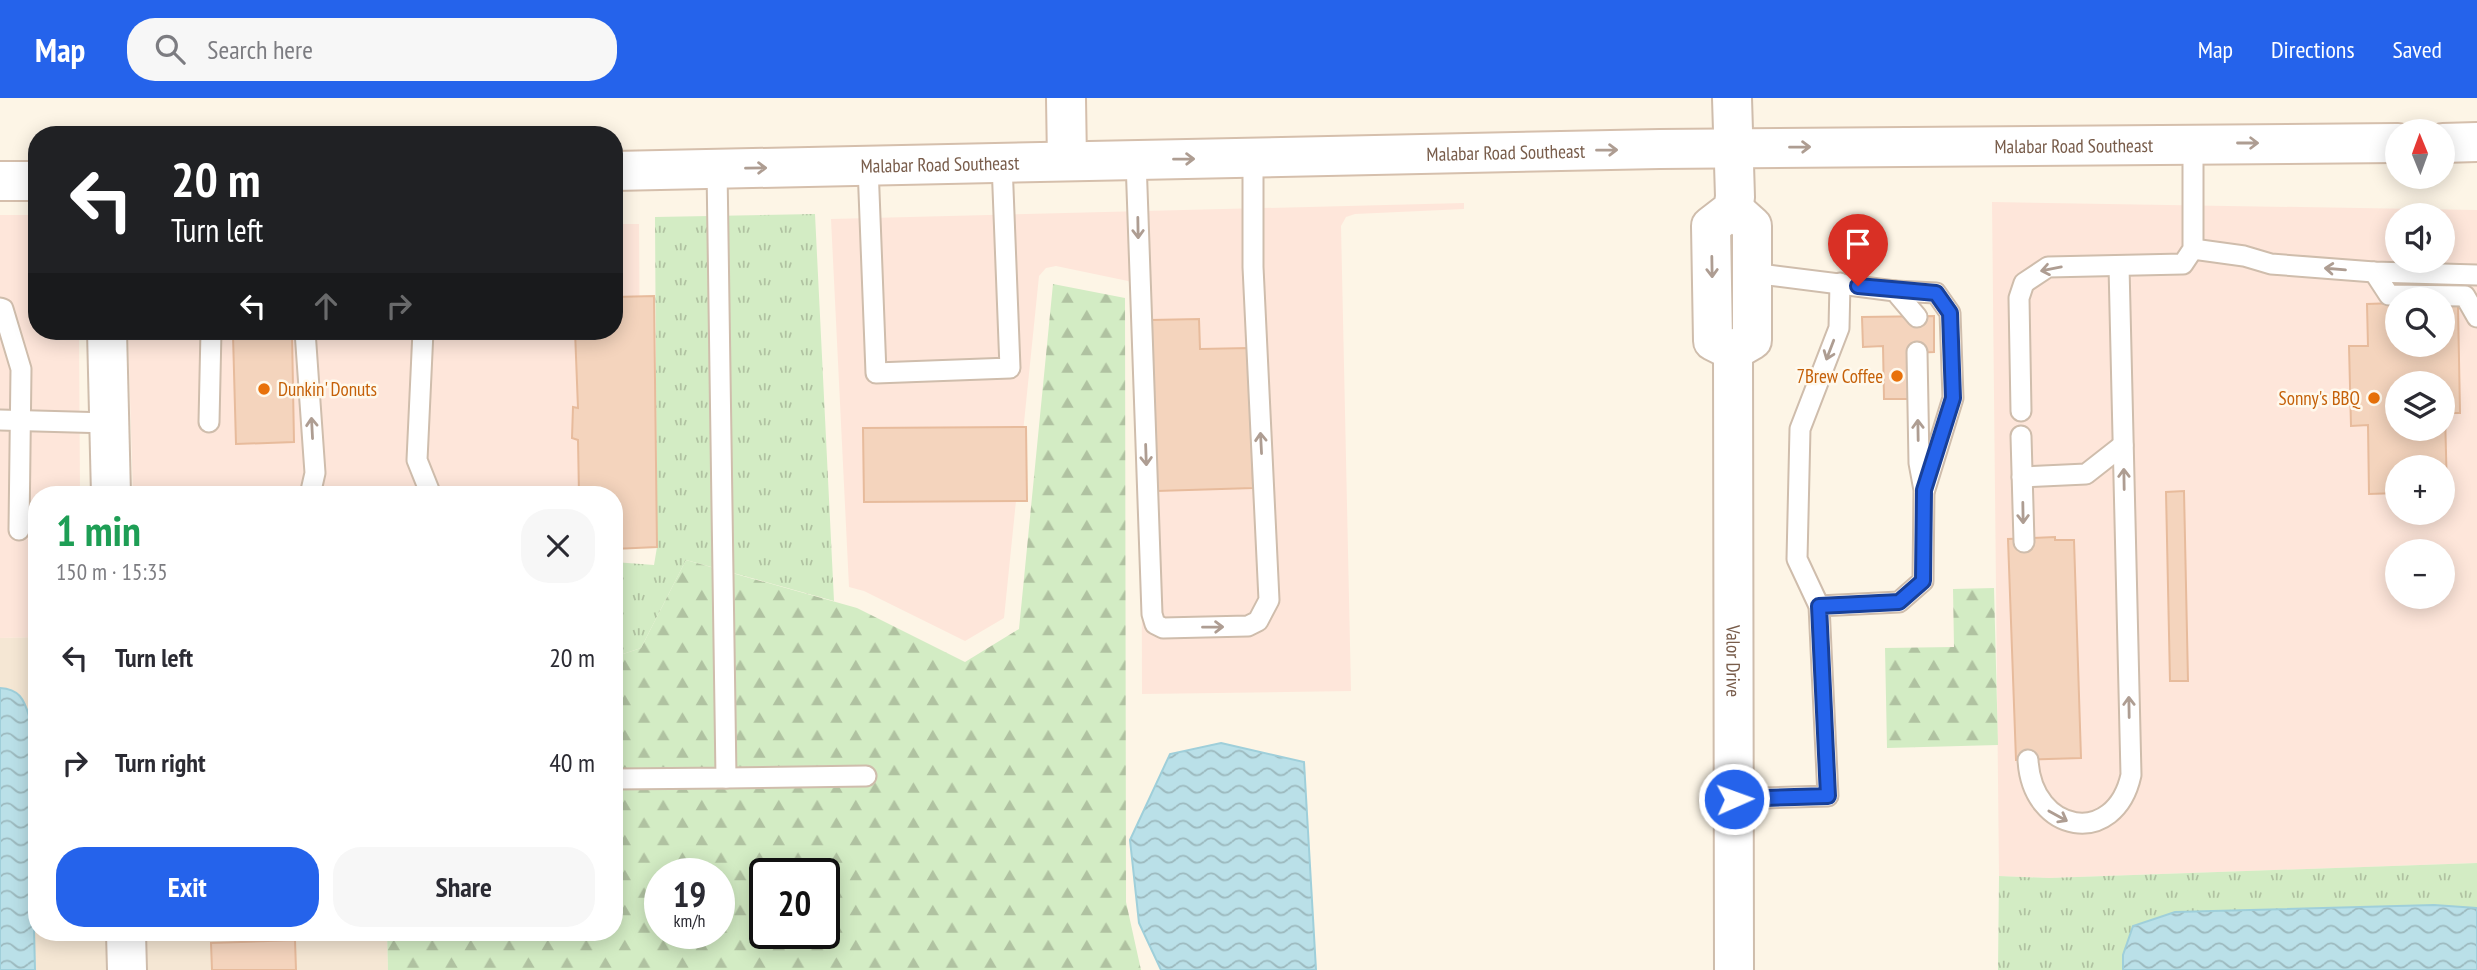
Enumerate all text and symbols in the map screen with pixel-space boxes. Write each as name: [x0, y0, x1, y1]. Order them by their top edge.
search box: [127, 18, 617, 81]
text: Map: [35, 28, 85, 71]
icon: search: [151, 30, 189, 68]
text: Search here: [207, 33, 313, 66]
text: Map: [2198, 34, 2233, 65]
text: Directions: [2271, 34, 2355, 65]
text: Saved: [2393, 34, 2442, 65]
north arrow: [2385, 119, 2455, 189]
map controls: [2385, 119, 2455, 609]
street label: Malabar Road Southeast: [1994, 133, 2154, 158]
one-way arrow: [2237, 136, 2260, 150]
street label: Malabar Road Southeast: [1426, 139, 1586, 166]
one-way arrow: [1789, 141, 1812, 154]
one-way arrow: [1596, 143, 1619, 157]
text: 20 m: [171, 147, 260, 211]
street label: Malabar Road Southeast: [860, 150, 1020, 178]
one-way arrow: [1172, 152, 1195, 166]
icon: left: [56, 154, 147, 245]
one-way arrow: [745, 161, 768, 174]
button: sound: [2385, 203, 2455, 273]
text: Turn left: [171, 209, 263, 251]
pin: [1828, 214, 1888, 286]
one-way arrow: [1131, 216, 1145, 239]
icon: arrive: [1839, 225, 1877, 263]
one-way arrow: [1705, 255, 1719, 278]
one-way arrow: [2325, 262, 2347, 275]
one-way arrow: [2040, 263, 2063, 276]
icon: left: [234, 287, 272, 325]
icon: ahead: [307, 287, 345, 325]
icon: right: [380, 287, 418, 325]
button: search: [2385, 287, 2455, 357]
one-way arrow: [1823, 338, 1836, 360]
place label: 7Brew Coffee: [1796, 364, 1883, 388]
marker: 7Brew Coffee: [1889, 368, 1905, 384]
button: layers: [2385, 371, 2455, 441]
place label: Dunkin' Donuts: [278, 377, 377, 401]
marker: Dunkin' Donuts: [256, 381, 272, 397]
place label: Sonny's BBQ: [2279, 386, 2361, 410]
marker: Sonny's BBQ: [2366, 390, 2382, 406]
one-way arrow: [305, 417, 318, 439]
one-way arrow: [1911, 418, 1925, 441]
one-way arrow: [1255, 432, 1268, 455]
one-way arrow: [1139, 444, 1152, 467]
button: +: [2385, 455, 2455, 525]
one-way arrow: [2117, 468, 2131, 491]
one-way arrow: [2016, 502, 2029, 525]
text: 1 min: [56, 503, 141, 558]
button: close: [521, 509, 595, 583]
button: −: [2385, 539, 2455, 609]
text: 150 m · 15:35: [56, 557, 168, 586]
one-way arrow: [1201, 620, 1224, 633]
street label: Valor Drive: [1721, 624, 1746, 697]
icon: left: [56, 639, 94, 677]
text: Turn left: [115, 641, 193, 674]
text: 20 m: [549, 641, 595, 674]
one-way arrow: [2123, 696, 2136, 719]
icon: right: [56, 744, 94, 782]
text: Turn right: [115, 746, 206, 779]
text: 40 m: [549, 746, 595, 779]
position arrow: [1697, 762, 1771, 836]
one-way arrow: [2048, 809, 2068, 823]
button: Exit: [56, 847, 319, 927]
button: Share: [333, 847, 595, 927]
speed limit sign: 20: [749, 858, 840, 949]
text: 19: [673, 871, 706, 917]
text: km/h: [674, 909, 705, 932]

